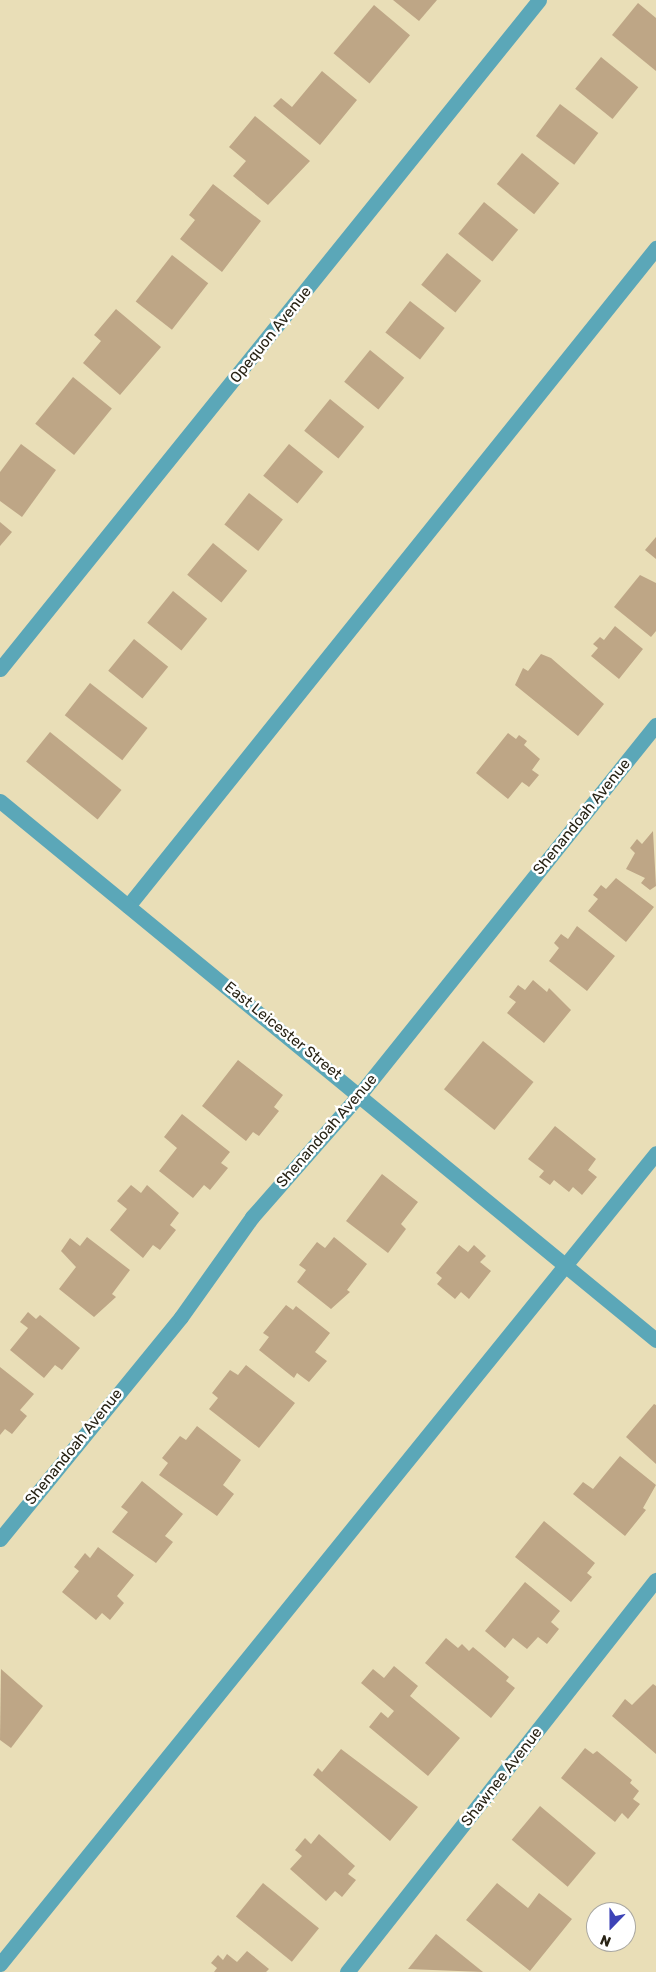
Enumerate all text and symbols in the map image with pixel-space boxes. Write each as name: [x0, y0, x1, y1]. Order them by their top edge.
street label: Opequon Avenue: [226, 283, 316, 387]
street label: Shenandoah Avenue: [530, 755, 634, 879]
street label: East Leicester Street: [221, 978, 345, 1084]
street label: Shenandoah Avenue: [273, 1071, 381, 1191]
street label: Shenandoah Avenue: [22, 1385, 126, 1509]
street label: Shawnee Avenue: [458, 1724, 546, 1830]
north arrow: [586, 1902, 636, 1952]
text: N: [598, 1931, 613, 1950]

